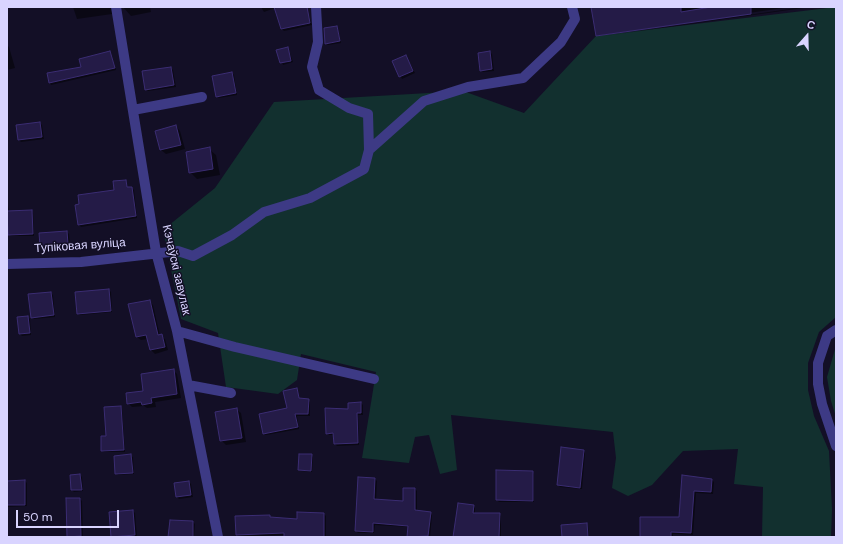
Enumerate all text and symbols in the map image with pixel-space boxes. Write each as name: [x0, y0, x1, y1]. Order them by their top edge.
north arrow: [787, 16, 827, 56]
text: С: [805, 17, 817, 33]
street label: Кэчаўскі завулак: [159, 224, 193, 316]
street label: Тупіковая вуліца: [34, 236, 126, 256]
scale bar: [18, 502, 121, 528]
text: 50 m: [23, 509, 52, 525]

